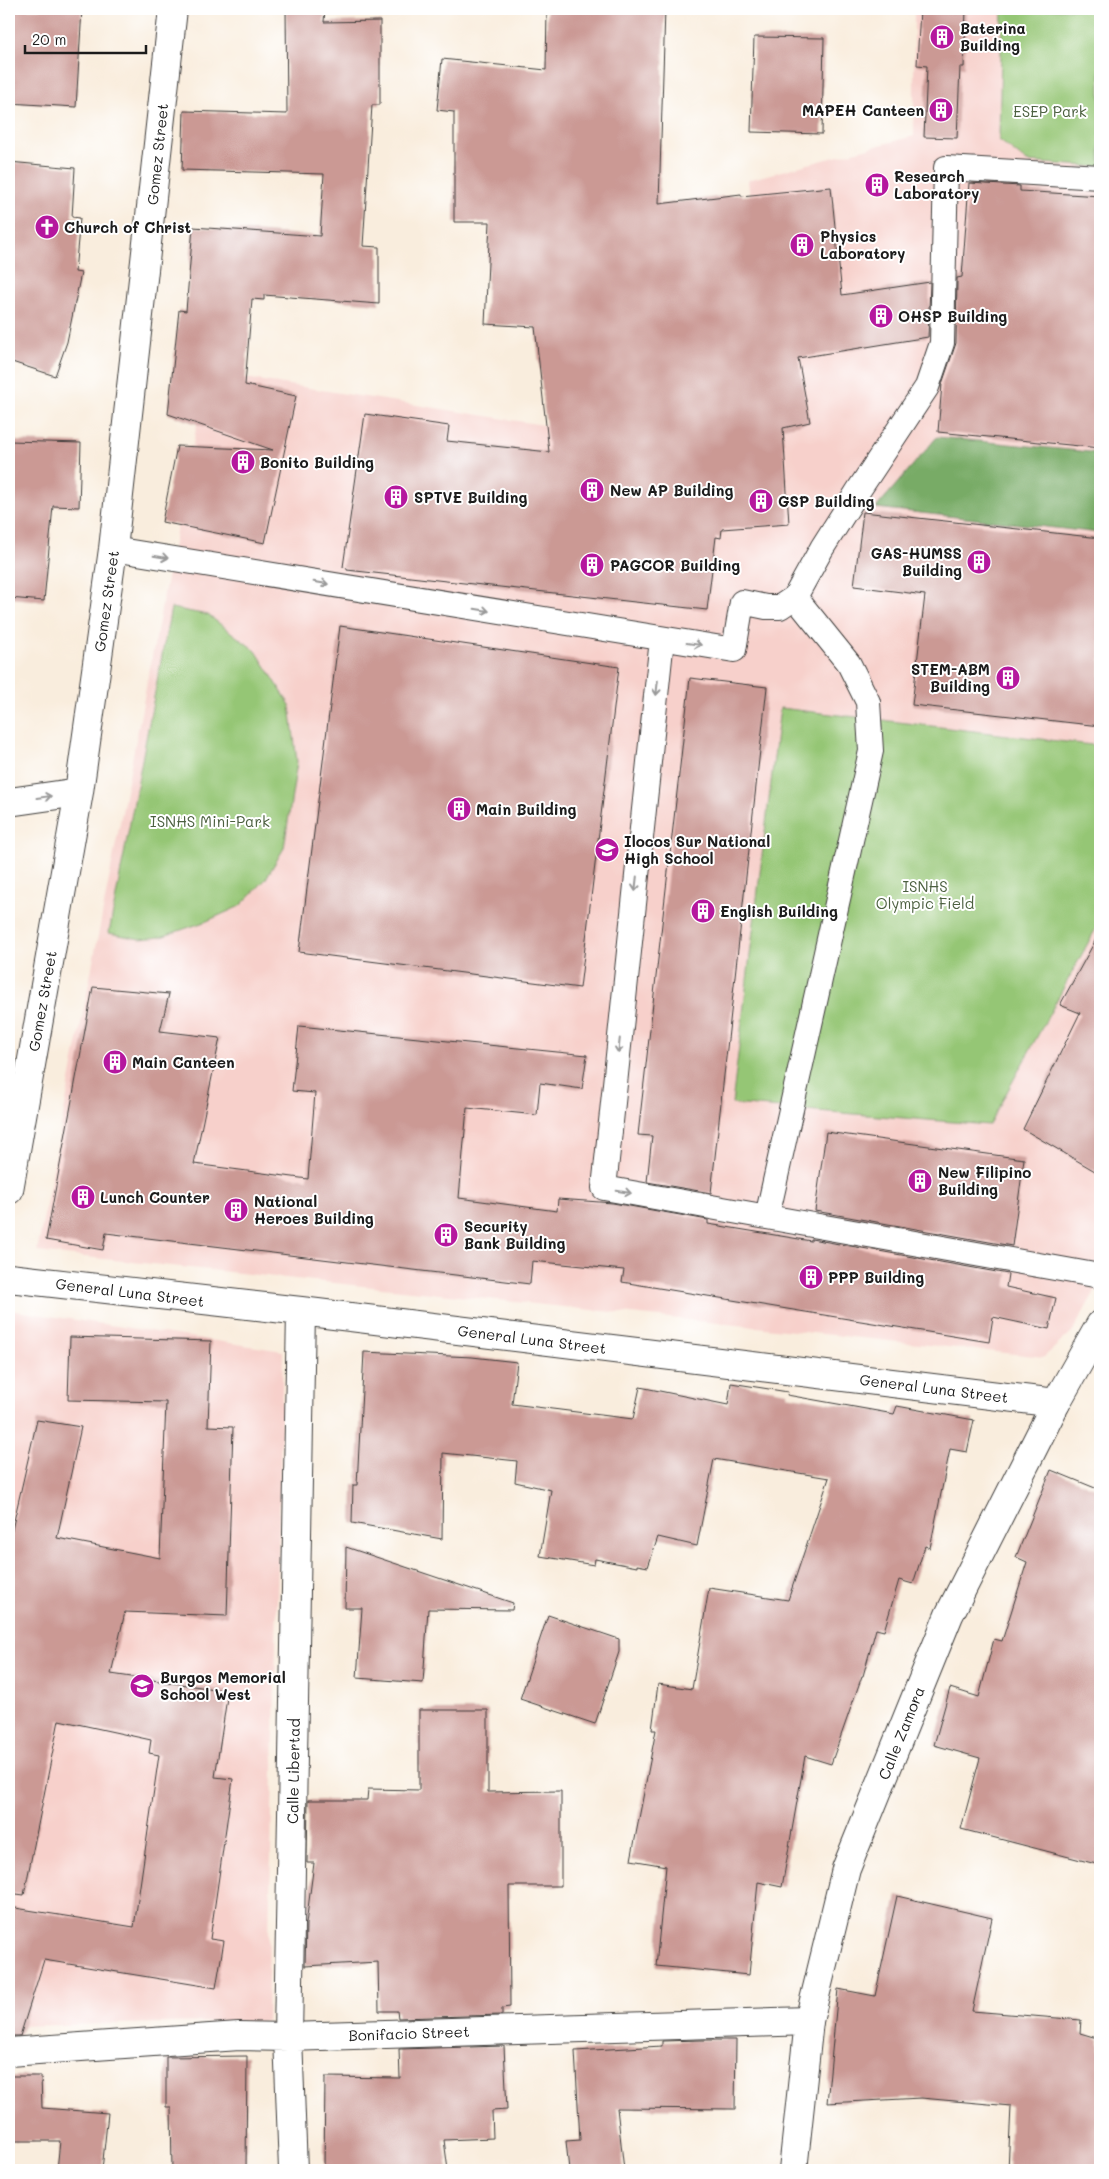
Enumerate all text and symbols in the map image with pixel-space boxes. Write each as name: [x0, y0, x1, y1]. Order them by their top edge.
place label: Baterina Building: [960, 18, 1026, 55]
scale bar: [25, 22, 146, 54]
building icon: Baterina Building: [929, 24, 955, 50]
text: 20 m: [32, 29, 66, 49]
building icon: MAPEH Canteen: [928, 97, 954, 123]
place label: MAPEH Canteen: [802, 100, 924, 120]
park label: ESEP Park: [1013, 101, 1087, 121]
street label: Gomez Street: [142, 102, 172, 206]
place label: Research Laboratory: [894, 166, 979, 203]
building icon: Research Laboratory: [864, 172, 890, 198]
church icon: Church of Christ: [34, 214, 60, 240]
place label: Church of Christ: [64, 217, 192, 237]
place label: Physics Laboratory: [820, 226, 905, 263]
building icon: Physics Laboratory: [789, 232, 815, 258]
building icon: OHSP Building: [868, 303, 894, 329]
place label: OHSP Building: [898, 306, 1007, 326]
building icon: Bonito Building: [230, 449, 256, 475]
place label: Bonito Building: [260, 452, 374, 472]
building icon: New AP Building: [579, 477, 605, 503]
place label: New AP Building: [610, 480, 733, 500]
building icon: SPTVE Building: [383, 484, 409, 510]
place label: SPTVE Building: [414, 487, 527, 507]
building icon: GSP Building: [748, 488, 774, 514]
place label: GSP Building: [778, 491, 875, 511]
place label: GAS-HUMSS Building: [871, 543, 962, 580]
street label: Gomez Street: [89, 549, 123, 653]
building icon: GAS-HUMSS Building: [966, 549, 992, 575]
one-way arrow: [153, 552, 169, 562]
building icon: PAGCOR Building: [579, 552, 605, 578]
place label: PAGCOR Building: [610, 555, 740, 575]
one-way arrow: [313, 579, 329, 589]
one-way arrow: [473, 605, 489, 615]
one-way arrow: [686, 640, 702, 650]
place label: STEM-ABM Building: [911, 659, 990, 696]
building icon: STEM-ABM Building: [995, 665, 1021, 691]
one-way arrow: [652, 680, 662, 696]
one-way arrow: [36, 792, 52, 802]
building icon: Main Building: [446, 796, 472, 822]
place label: Main Building: [476, 799, 576, 819]
park label: ISNHS Mini-Park: [150, 811, 270, 831]
place label: Ilocos Sur National High School: [624, 831, 770, 868]
school or university icon: Ilocos Sur National High School: [594, 837, 620, 863]
one-way arrow: [631, 876, 641, 892]
park label: ISNHS Olympic Field: [876, 876, 974, 913]
building icon: English Building: [690, 898, 716, 924]
place label: English Building: [720, 901, 838, 921]
street label: Gomez Street: [23, 949, 61, 1053]
one-way arrow: [614, 1038, 624, 1054]
building icon: Main Canteen: [102, 1049, 128, 1075]
place label: Main Canteen: [132, 1052, 235, 1072]
place label: New Filipino Building: [938, 1162, 1031, 1199]
building icon: New Filipino Building: [907, 1168, 933, 1194]
building icon: Lunch Counter: [70, 1184, 96, 1210]
place label: Lunch Counter: [100, 1187, 210, 1207]
one-way arrow: [615, 1187, 631, 1197]
place label: National Heroes Building: [254, 1191, 374, 1228]
building icon: National Heroes Building: [223, 1197, 249, 1223]
place label: Security Bank Building: [464, 1216, 565, 1253]
building icon: Security Bank Building: [433, 1222, 459, 1248]
building icon: PPP Building: [798, 1264, 824, 1290]
place label: PPP Building: [828, 1267, 924, 1287]
street label: General Luna Street: [54, 1273, 206, 1311]
street label: General Luna Street: [456, 1320, 608, 1358]
street label: General Luna Street: [858, 1369, 1010, 1407]
place label: Burgos Memorial School West: [160, 1667, 286, 1704]
school or university icon: Burgos Memorial School West: [129, 1673, 155, 1699]
street label: Calle Zamora: [873, 1683, 929, 1783]
street label: Calle Libertad: [282, 1718, 304, 1824]
street label: Bonifacio Street: [348, 2021, 470, 2045]

